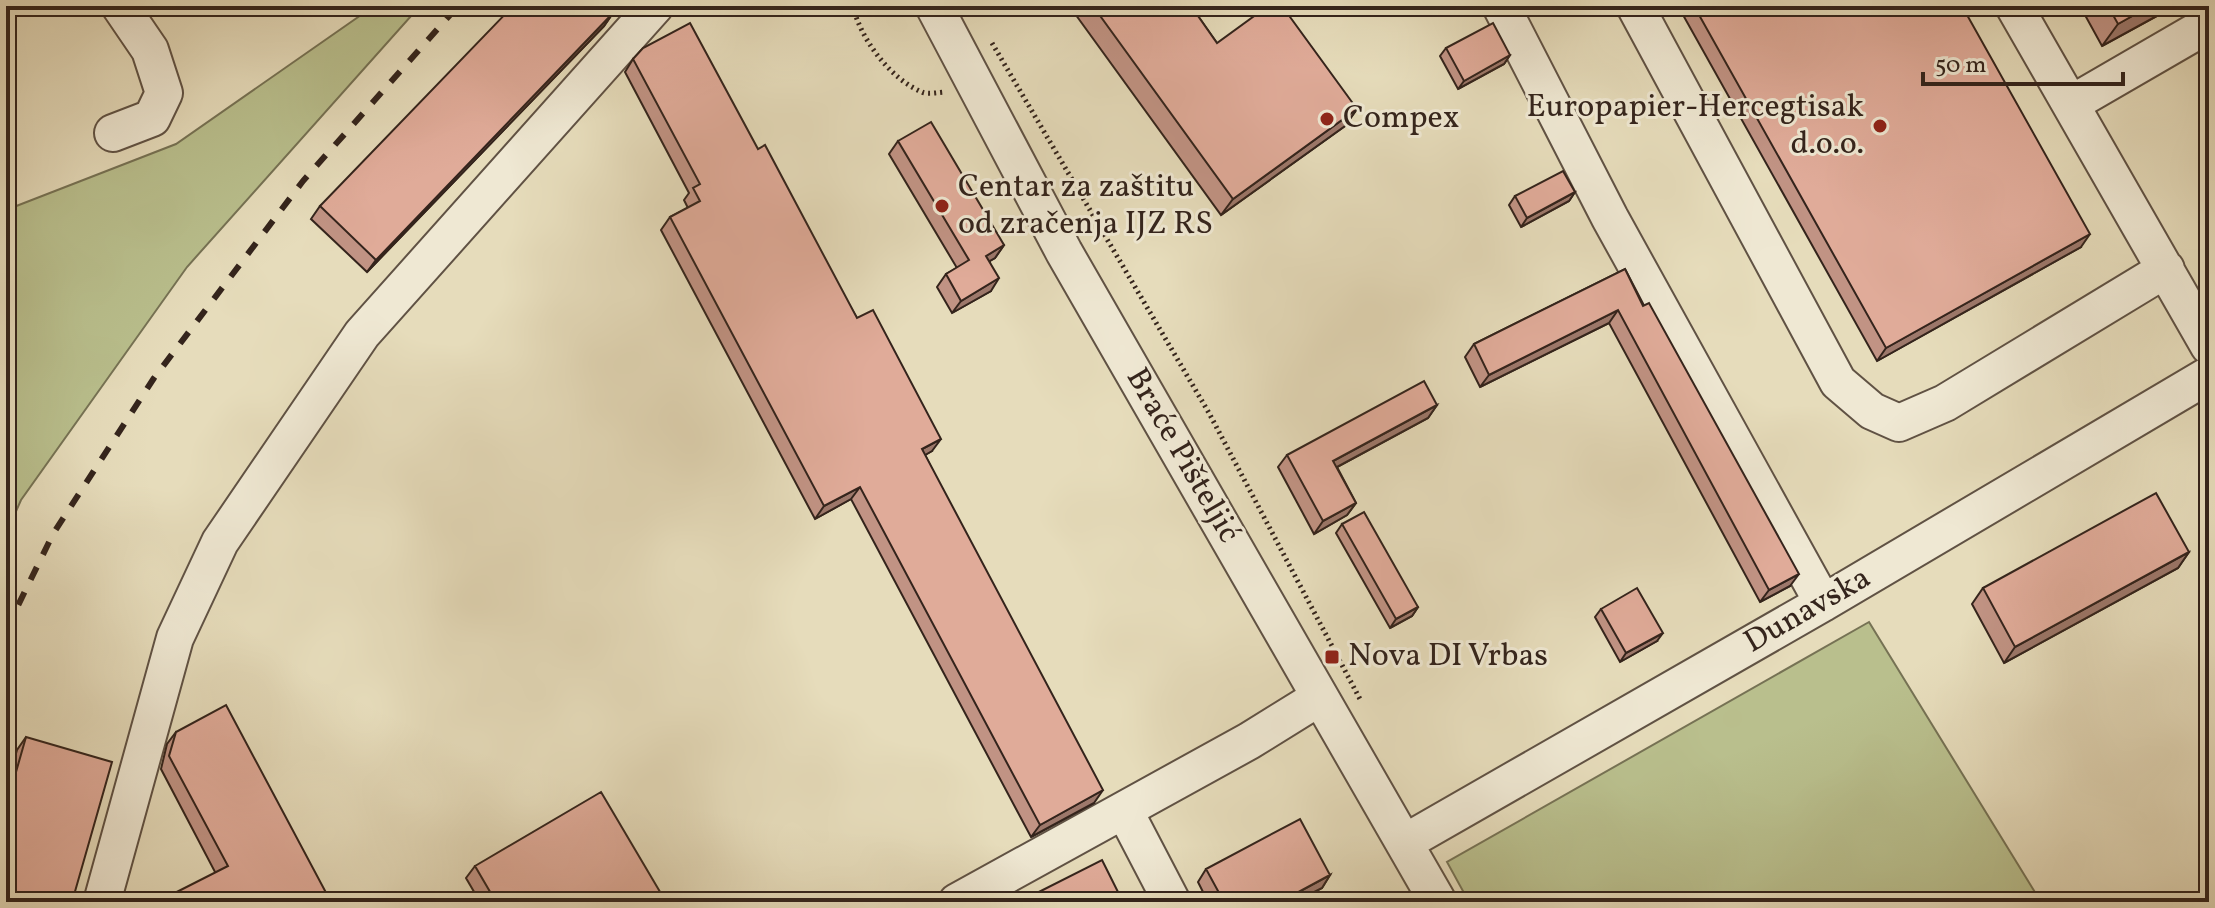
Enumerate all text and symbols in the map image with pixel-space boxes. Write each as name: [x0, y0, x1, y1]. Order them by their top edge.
scale bar: [1923, 36, 2123, 86]
text: 50 m: [1935, 49, 1987, 83]
place label: Europapier-Hercegtisak d.o.o.: [1527, 86, 1864, 167]
place label: Compex: [1343, 97, 1459, 141]
marker: Compex: [1318, 110, 1336, 128]
marker: Europapier-Hercegtisak d.o.o.: [1871, 117, 1889, 135]
place label: Centar za zaštitu od zračenja IJZ RS: [958, 166, 1213, 247]
marker: Centar za zaštitu od zračenja IJZ RS: [933, 197, 951, 215]
street label: Braće Pišteljić: [1114, 360, 1250, 552]
street label: Dunavska: [1737, 557, 1879, 665]
place label: Nova DI Vrbas: [1348, 635, 1548, 679]
marker: Nova DI Vrbas: [1323, 648, 1341, 666]

